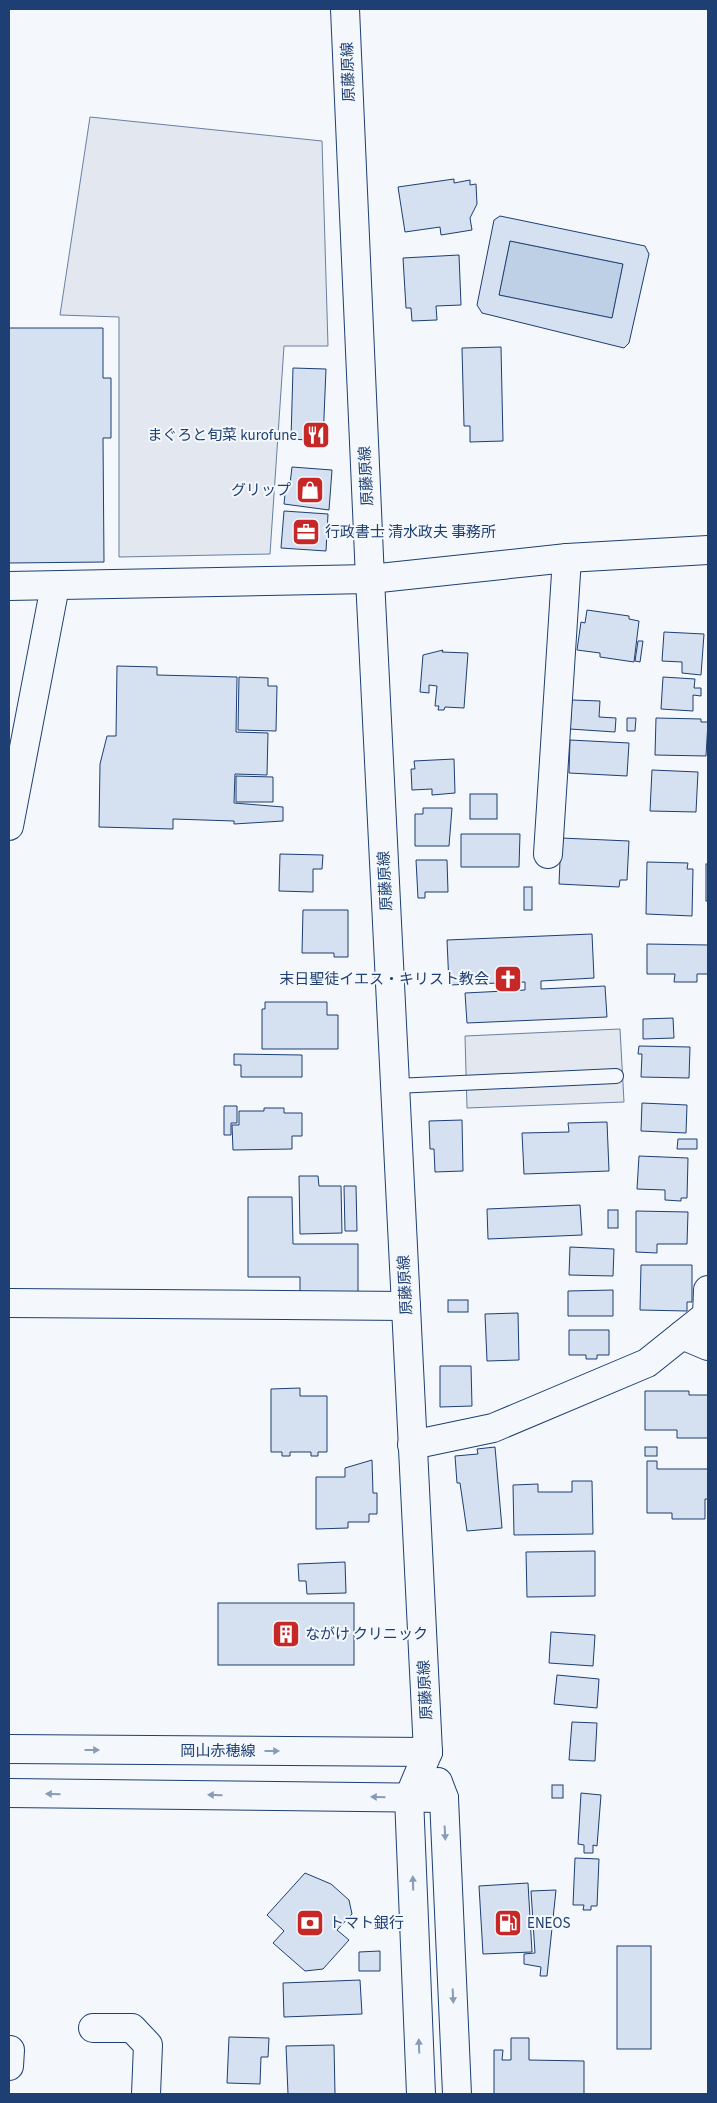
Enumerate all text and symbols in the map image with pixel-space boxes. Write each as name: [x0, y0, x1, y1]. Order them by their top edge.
street label: 原藤原線: [337, 42, 360, 102]
restaurant icon: まぐろと旬菜 kurofune: [301, 420, 331, 450]
place label: まぐろと旬菜 kurofune: [147, 425, 297, 446]
street label: 原藤原線: [354, 445, 379, 506]
shop icon: グリップ: [295, 475, 325, 505]
place label: グリップ: [231, 480, 291, 501]
office icon: 行政書士 清水政夫 事務所: [291, 517, 321, 547]
place label: 行政書士 清水政夫 事務所: [325, 522, 496, 543]
street label: 原藤原線: [373, 850, 398, 911]
church icon: 末日聖徒イエス・キリスト教会: [493, 964, 523, 994]
place label: 末日聖徒イエス・キリスト教会: [279, 969, 489, 990]
street label: 原藤原線: [393, 1254, 418, 1315]
building icon: ながけ クリニック: [271, 1619, 301, 1649]
place label: ながけ クリニック: [305, 1624, 428, 1645]
street label: 原藤原線: [413, 1659, 438, 1720]
street label: 岡山赤穂線: [180, 1741, 256, 1762]
one-way arrow: [85, 1746, 101, 1754]
one-way arrow: [265, 1747, 281, 1755]
one-way arrow: [44, 1790, 60, 1798]
one-way arrow: [207, 1791, 223, 1799]
one-way arrow: [369, 1793, 385, 1801]
one-way arrow: [442, 1826, 450, 1842]
one-way arrow: [408, 1875, 416, 1891]
bank icon: トマト銀行: [295, 1908, 325, 1938]
fuel station icon: ENEOS: [493, 1908, 523, 1938]
place label: トマト銀行: [329, 1913, 404, 1934]
place label: ENEOS: [527, 1913, 571, 1934]
one-way arrow: [449, 1988, 457, 2004]
one-way arrow: [415, 2037, 423, 2053]

